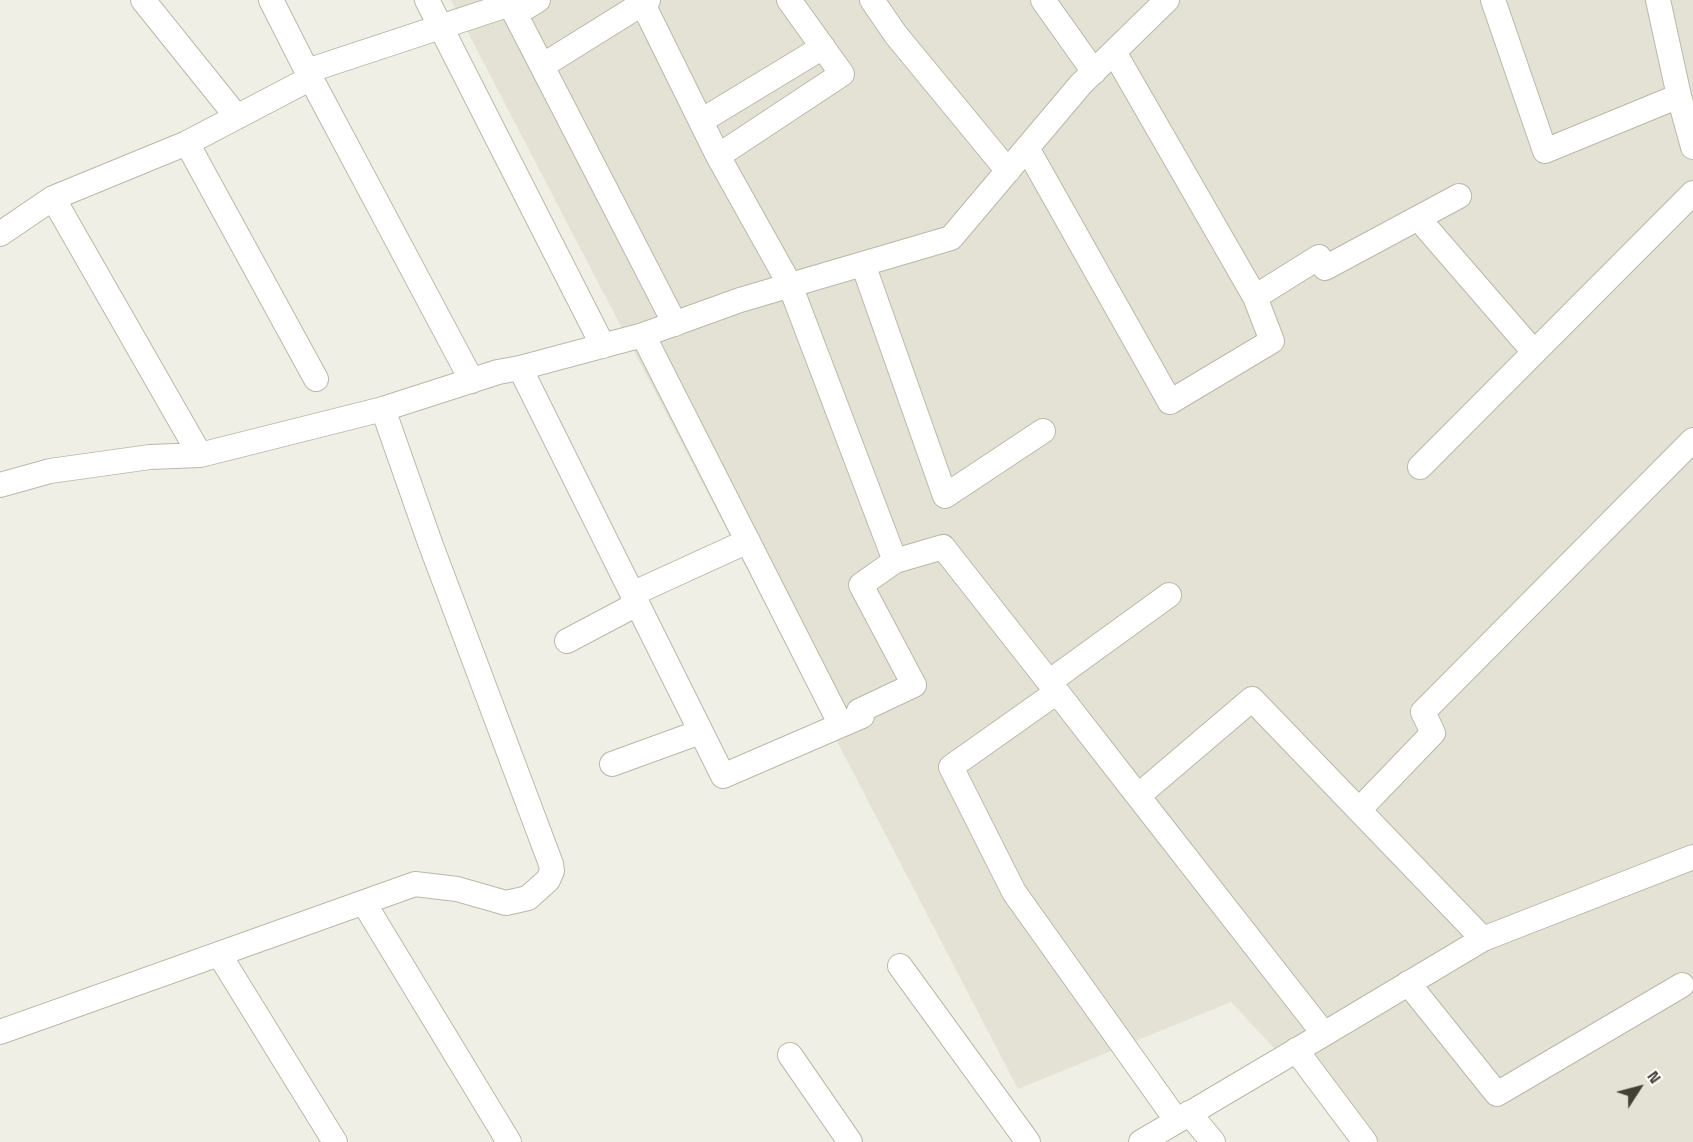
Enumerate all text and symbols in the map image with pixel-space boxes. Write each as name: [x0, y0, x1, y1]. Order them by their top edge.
north arrow: [1609, 1058, 1669, 1118]
text: N: [1642, 1067, 1666, 1088]

